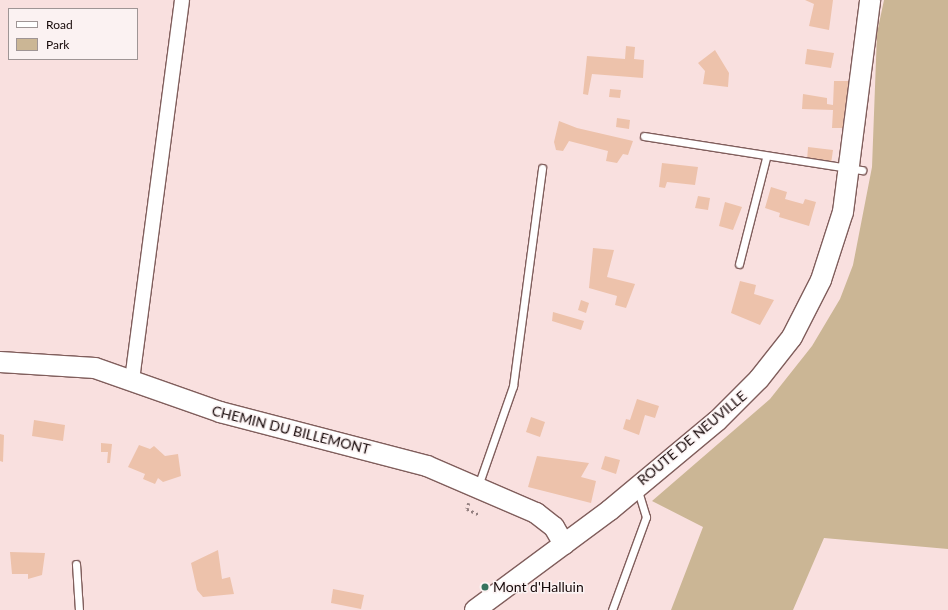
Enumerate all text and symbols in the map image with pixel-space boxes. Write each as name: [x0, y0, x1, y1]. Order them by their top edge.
legend: [8, 8, 138, 60]
text: Road: [46, 17, 73, 32]
text: Park: [46, 37, 69, 52]
street label: ROUTE DE NEUVILLE: [634, 387, 750, 489]
street label: CHEMIN DU BILLEMONT: [210, 402, 372, 458]
place label: Mont d'Halluin: [493, 579, 584, 595]
marker: Mont d'Halluin: [480, 582, 490, 592]

